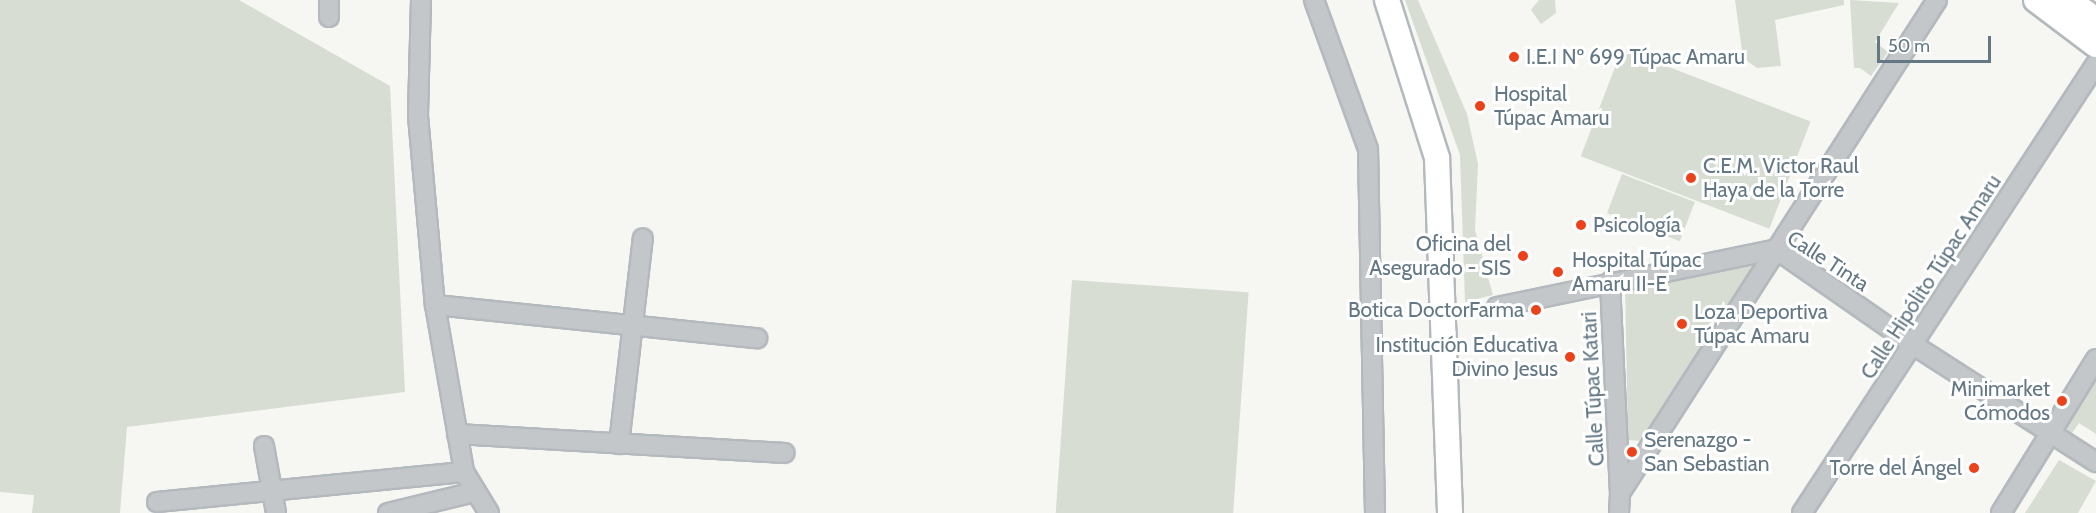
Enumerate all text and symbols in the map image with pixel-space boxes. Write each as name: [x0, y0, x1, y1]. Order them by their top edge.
scale bar: [1880, 24, 1994, 62]
text: 50 m: [1888, 35, 1930, 57]
place label: I.E.I Nº 699 Túpac Amaru: [1526, 44, 1745, 70]
marker: I.E.I Nº 699 Túpac Amaru: [1507, 50, 1521, 64]
place label: Hospital Túpac Amaru: [1494, 81, 1609, 131]
marker: Hospital Túpac Amaru: [1471, 97, 1489, 115]
place label: C.E.M. Victor Raul Haya de la Torre: [1703, 153, 1859, 203]
street label: Calle Hipólito Túpac Amaru: [1855, 170, 2007, 384]
marker: C.E.M. Victor Raul Haya de la Torre: [1684, 171, 1698, 185]
place label: Psicología: [1593, 212, 1681, 238]
marker: Psicología: [1574, 218, 1588, 232]
street label: Calle Tinta: [1782, 225, 1874, 297]
place label: Oficina del Asegurado - SIS: [1369, 231, 1511, 281]
place label: Hospital Túpac Amaru II-E: [1572, 247, 1701, 297]
marker: Oficina del Asegurado - SIS: [1516, 249, 1530, 263]
marker: Hospital Túpac Amaru II-E: [1549, 263, 1567, 281]
place label: Botica DoctorFarma: [1348, 297, 1524, 323]
place label: Loza Deportiva Túpac Amaru: [1694, 299, 1828, 349]
marker: Botica DoctorFarma: [1529, 303, 1543, 317]
street label: Calle Túpac Katari: [1576, 311, 1610, 467]
marker: Loza Deportiva Túpac Amaru: [1675, 317, 1689, 331]
place label: Institución Educativa Divino Jesus: [1376, 332, 1558, 382]
marker: Institución Educativa Divino Jesus: [1563, 350, 1577, 364]
place label: Minimarket Cómodos: [1951, 376, 2050, 426]
marker: Minimarket Cómodos: [2055, 394, 2069, 408]
place label: Serenazgo - San Sebastian: [1644, 427, 1770, 477]
marker: Serenazgo - San Sebastian: [1625, 445, 1639, 459]
place label: Torre del Ángel: [1830, 455, 1962, 481]
marker: Torre del Ángel: [1967, 461, 1981, 475]

